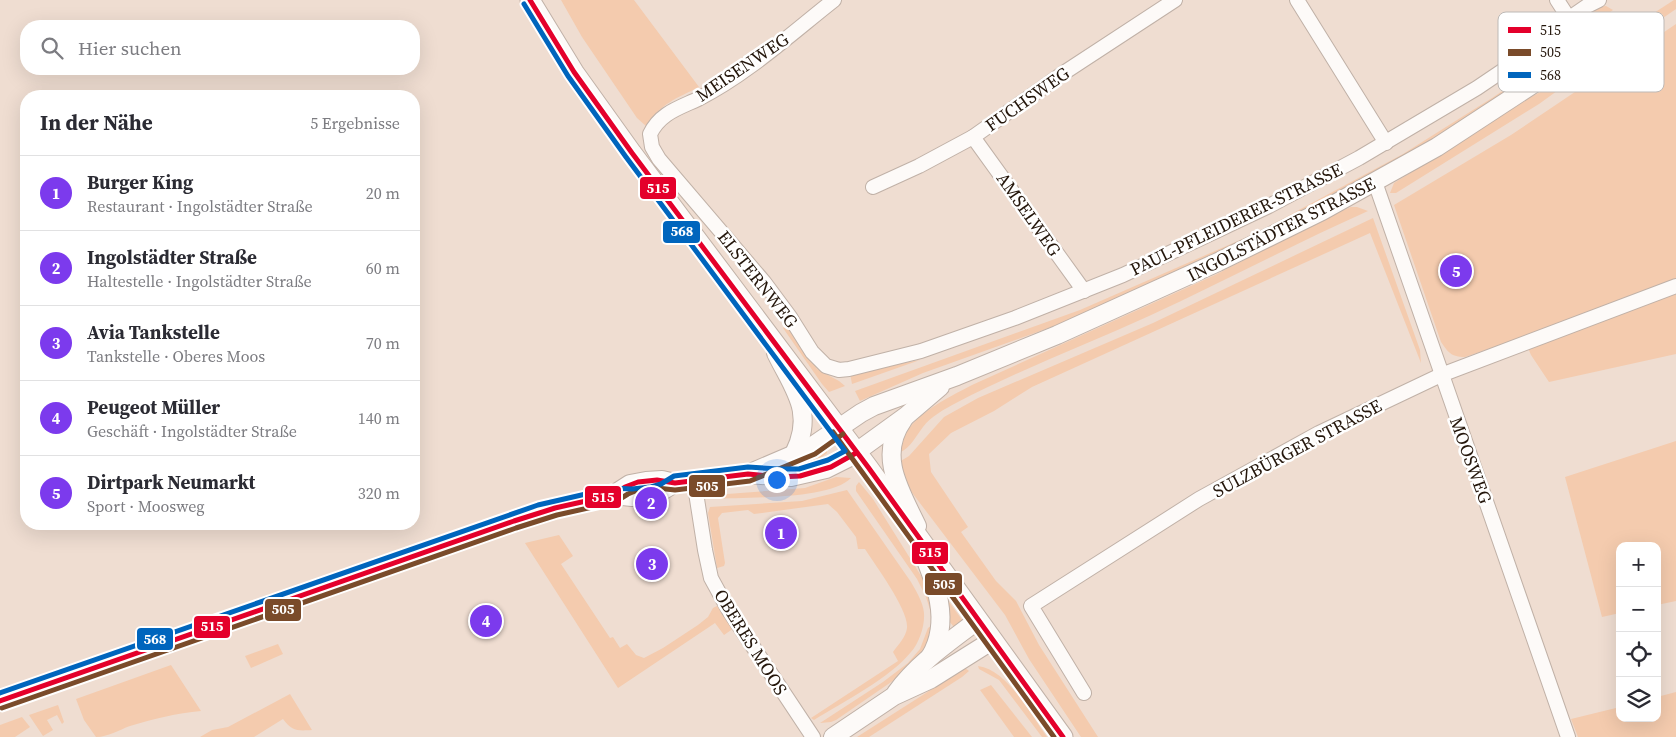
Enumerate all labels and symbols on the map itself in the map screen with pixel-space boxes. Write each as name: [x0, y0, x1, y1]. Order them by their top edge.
legend: [1498, 12, 1664, 92]
text: 515: [1540, 20, 1561, 40]
street label: MEISENWEG: [691, 27, 793, 107]
text: 505: [1540, 42, 1561, 62]
street label: FUCHSWEG: [980, 61, 1074, 137]
text: 568: [1540, 65, 1561, 85]
street label: PAUL-PFLEIDERER-STRASSE: [1126, 157, 1346, 281]
street label: AMSELWEG: [991, 167, 1067, 261]
street label: INGOLSTÄDTER STRASSE: [1183, 171, 1379, 287]
line badge: 515: [639, 176, 677, 200]
text: 515: [647, 178, 670, 198]
line badge: 568: [662, 220, 701, 244]
text: 568: [671, 221, 693, 241]
street label: ELSTERNWEG: [712, 225, 804, 333]
pin: 5: [1440, 252, 1472, 290]
street label: SULZBÜRGER STRASSE: [1208, 393, 1386, 503]
street label: MOOSWEG: [1444, 413, 1498, 507]
your location: [764, 467, 790, 493]
line badge: 505: [688, 474, 726, 498]
text: 505: [696, 476, 719, 496]
pin: 2: [635, 484, 667, 522]
line badge: 515: [584, 485, 622, 509]
text: 515: [592, 487, 615, 507]
pin: 1: [765, 514, 797, 552]
line badge: 515: [911, 541, 949, 565]
text: 515: [919, 542, 942, 562]
pin: 3: [636, 545, 668, 583]
line badge: 505: [924, 572, 963, 596]
text: 505: [933, 574, 956, 594]
street label: OBERES MOOS: [708, 584, 794, 700]
line badge: 505: [264, 598, 302, 622]
text: 505: [272, 599, 295, 619]
pin: 4: [470, 602, 502, 640]
line badge: 515: [193, 615, 231, 639]
text: 515: [201, 616, 224, 636]
line badge: 568: [136, 627, 174, 651]
text: 568: [144, 629, 166, 649]

